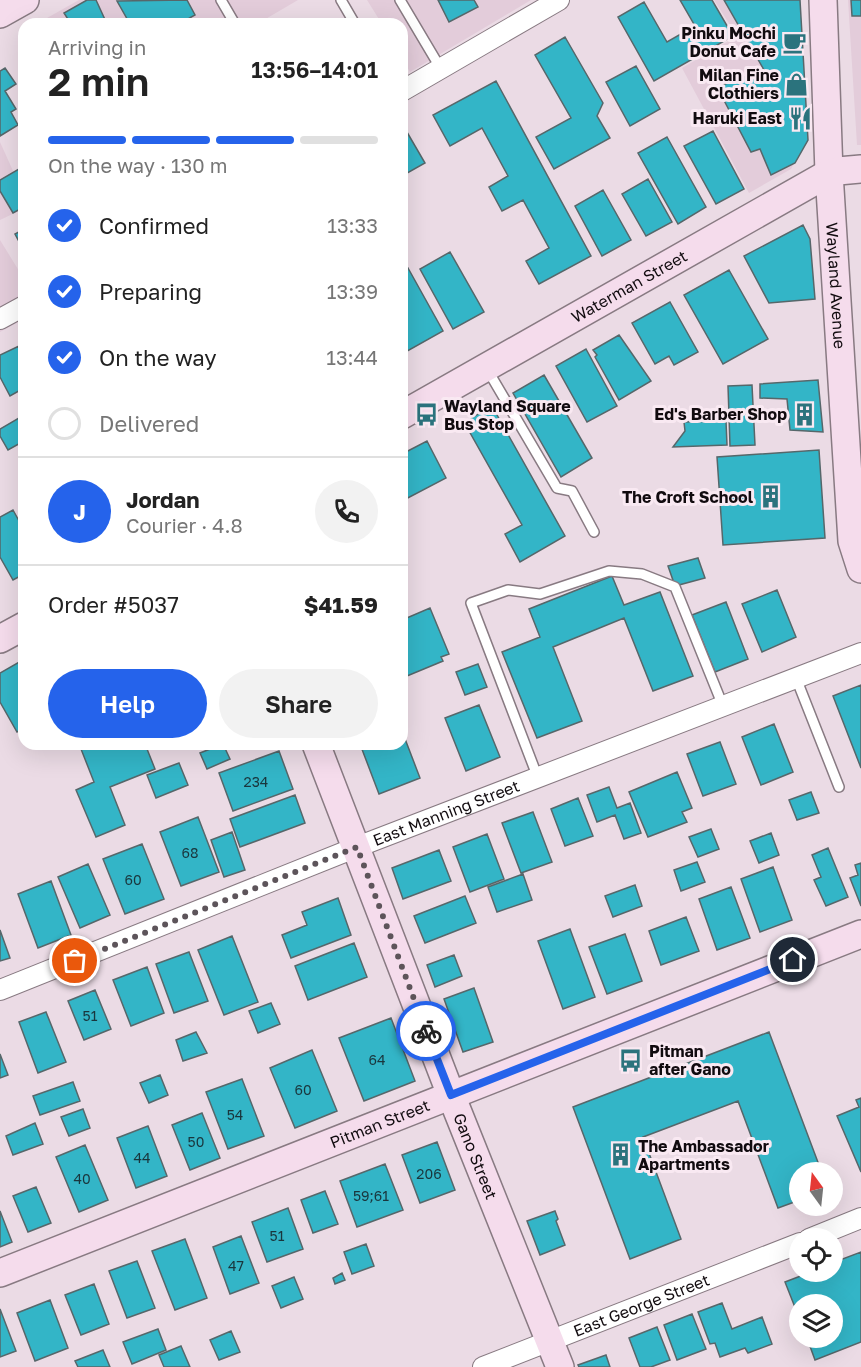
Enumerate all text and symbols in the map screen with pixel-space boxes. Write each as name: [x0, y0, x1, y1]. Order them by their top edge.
place label: Pinku Mochi Donut Cafe: [681, 23, 776, 61]
cafe icon: Pinku Mochi Donut Cafe: [781, 29, 807, 55]
text: Arriving in: [48, 35, 146, 59]
text: 13:56–14:01: [251, 56, 378, 83]
text: 2 min: [48, 58, 149, 105]
place label: Milan Fine Clothiers: [699, 65, 779, 103]
shop icon: Milan Fine Clothiers: [784, 71, 810, 97]
restaurant icon: Haruki East: [787, 105, 813, 131]
place label: Haruki East: [693, 108, 782, 128]
text: On the way · 130 m: [48, 153, 227, 177]
icon: check: [48, 209, 81, 242]
text: Confirmed: [99, 212, 209, 239]
text: 13:33: [327, 213, 378, 237]
street label: Wayland Avenue: [822, 222, 850, 350]
street label: Waterman Street: [568, 246, 691, 327]
icon: check: [48, 275, 81, 308]
text: Preparing: [99, 278, 202, 305]
text: 13:39: [327, 279, 378, 303]
icon: check: [48, 341, 81, 374]
text: On the way: [99, 344, 217, 371]
text: 13:44: [326, 345, 378, 369]
place label: Wayland Square Bus Stop: [444, 396, 571, 434]
building icon: Ed's Barber Shop: [792, 401, 818, 427]
bus stop icon: Wayland Square Bus Stop: [413, 402, 439, 428]
place label: Ed's Barber Shop: [654, 404, 787, 424]
text: Delivered: [99, 410, 199, 437]
button: phone: [315, 480, 378, 543]
building icon: The Croft School: [758, 484, 784, 510]
text: Jordan: [126, 486, 200, 513]
place label: The Croft School: [622, 487, 754, 507]
text: J: [73, 498, 86, 525]
text: Courier · 4.8: [126, 513, 243, 537]
text: Order #5037: [48, 591, 179, 618]
text: $41.59: [304, 591, 378, 618]
button: Help: [48, 669, 207, 738]
button: Share: [219, 669, 378, 738]
house number: 234: [244, 773, 268, 790]
street label: East Manning Street: [370, 775, 522, 850]
house number: 68: [181, 844, 199, 861]
house number: 60: [124, 871, 142, 888]
pin: [767, 934, 818, 985]
pin: [49, 935, 100, 986]
icon: home: [776, 943, 809, 976]
icon: bag: [58, 944, 91, 977]
courier: [396, 1001, 456, 1061]
house number: 51: [83, 1007, 98, 1024]
icon: bike: [410, 1015, 443, 1048]
place label: Pitman after Gano: [649, 1041, 731, 1079]
bus stop icon: Pitman after Gano: [618, 1047, 644, 1073]
house number: 64: [368, 1051, 386, 1068]
house number: 60: [294, 1081, 312, 1098]
street label: Pitman Street: [327, 1095, 432, 1152]
house number: 54: [227, 1106, 243, 1123]
street label: Gano Street: [449, 1110, 502, 1202]
house number: 50: [188, 1133, 204, 1150]
place label: The Ambassador Apartments: [638, 1136, 769, 1174]
building icon: The Ambassador Apartments: [607, 1142, 633, 1168]
house number: 44: [133, 1149, 151, 1166]
north arrow: [789, 1162, 843, 1216]
map controls: [789, 1162, 843, 1348]
house number: 206: [416, 1165, 442, 1182]
house number: 40: [73, 1170, 91, 1187]
house number: 59;61: [353, 1187, 389, 1204]
house number: 51: [270, 1227, 285, 1244]
button: locate: [789, 1228, 843, 1282]
house number: 47: [228, 1257, 244, 1274]
street label: East George Street: [570, 1269, 712, 1341]
button: layers: [789, 1294, 843, 1348]

